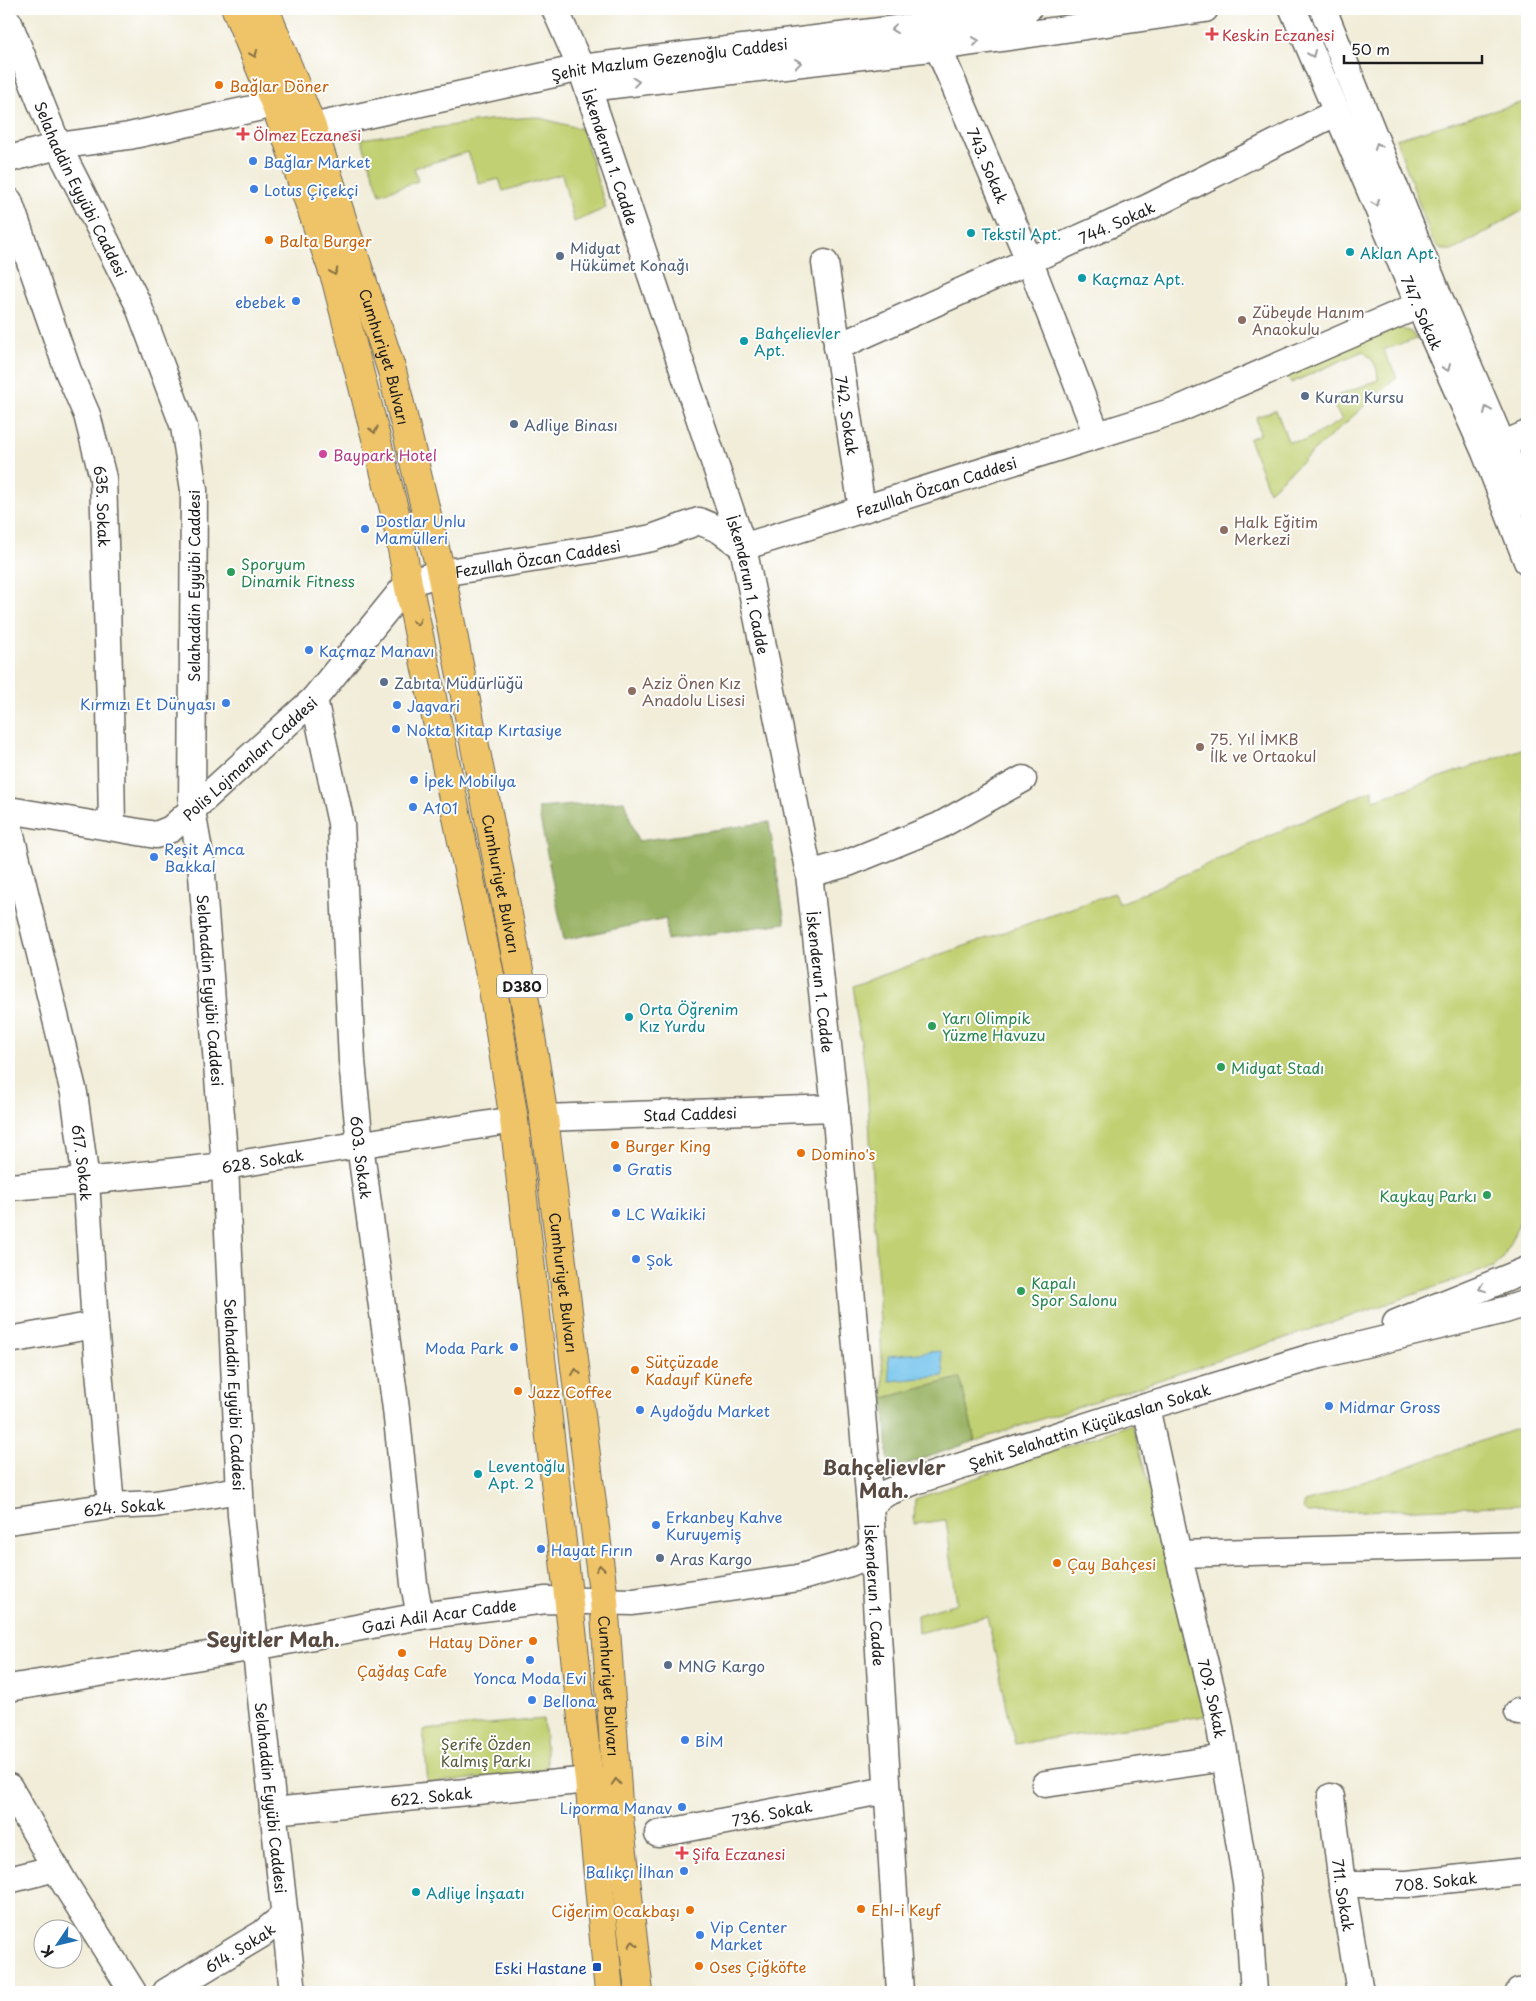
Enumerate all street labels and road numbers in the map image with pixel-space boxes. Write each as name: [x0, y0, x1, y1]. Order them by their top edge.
street label: Şehit Mazlum Gezenoğlu Caddesi: [549, 31, 789, 86]
street label: İskenderun 1. Cadde: [577, 86, 645, 228]
street label: Selahaddin Eyyübi Caddesi: [30, 97, 134, 280]
street label: 743. Sokak: [962, 124, 1015, 207]
street label: 744. Sokak: [1074, 194, 1159, 249]
street label: 747. Sokak: [1396, 272, 1449, 354]
street label: Cumhuriyet Bulvarı: [354, 285, 416, 427]
street label: 742. Sokak: [831, 374, 865, 457]
street label: Fezullah Özcan Caddesi: [853, 450, 1019, 522]
street label: 635. Sokak: [89, 463, 117, 548]
street label: Selahaddin Eyyübi Caddesi: [182, 490, 205, 682]
street label: İskenderun 1. Cadde: [721, 512, 776, 656]
street label: Fezullah Özcan Caddesi: [453, 533, 622, 582]
street label: Polis Lojmanları Caddesi: [177, 691, 322, 825]
street label: Cumhuriyet Bulvarı: [477, 812, 527, 955]
street label: Selahaddin Eyyübi Caddesi: [192, 893, 230, 1087]
street label: İskenderun 1. Cadde: [802, 910, 840, 1054]
road number: D380: [497, 974, 547, 998]
street label: Stad Caddesi: [643, 1100, 737, 1126]
street label: 603. Sokak: [346, 1115, 379, 1201]
street label: 617. Sokak: [67, 1123, 99, 1202]
street label: 628. Sokak: [220, 1142, 305, 1178]
street label: Cumhuriyet Bulvarı: [544, 1211, 585, 1354]
street label: Selahaddin Eyyübi Caddesi: [220, 1298, 251, 1491]
street label: Şehit Selahattin Küçükaslan Sokak: [965, 1377, 1213, 1475]
street label: 624. Sokak: [82, 1491, 167, 1521]
street label: İskenderun 1. Cadde: [860, 1523, 891, 1667]
street label: Gazi Adil Acar Cadde: [359, 1592, 518, 1638]
street label: Cumhuriyet Bulvarı: [594, 1614, 626, 1757]
street label: 709. Sokak: [1193, 1656, 1233, 1740]
street label: Selahaddin Eyyübi Caddesi: [250, 1701, 294, 1895]
street label: 622. Sokak: [389, 1780, 474, 1811]
street label: 736. Sokak: [730, 1793, 814, 1831]
street label: 711. Sokak: [1327, 1858, 1361, 1933]
street label: 708. Sokak: [1395, 1865, 1478, 1896]
street label: 614. Sokak: [200, 1917, 280, 1978]

